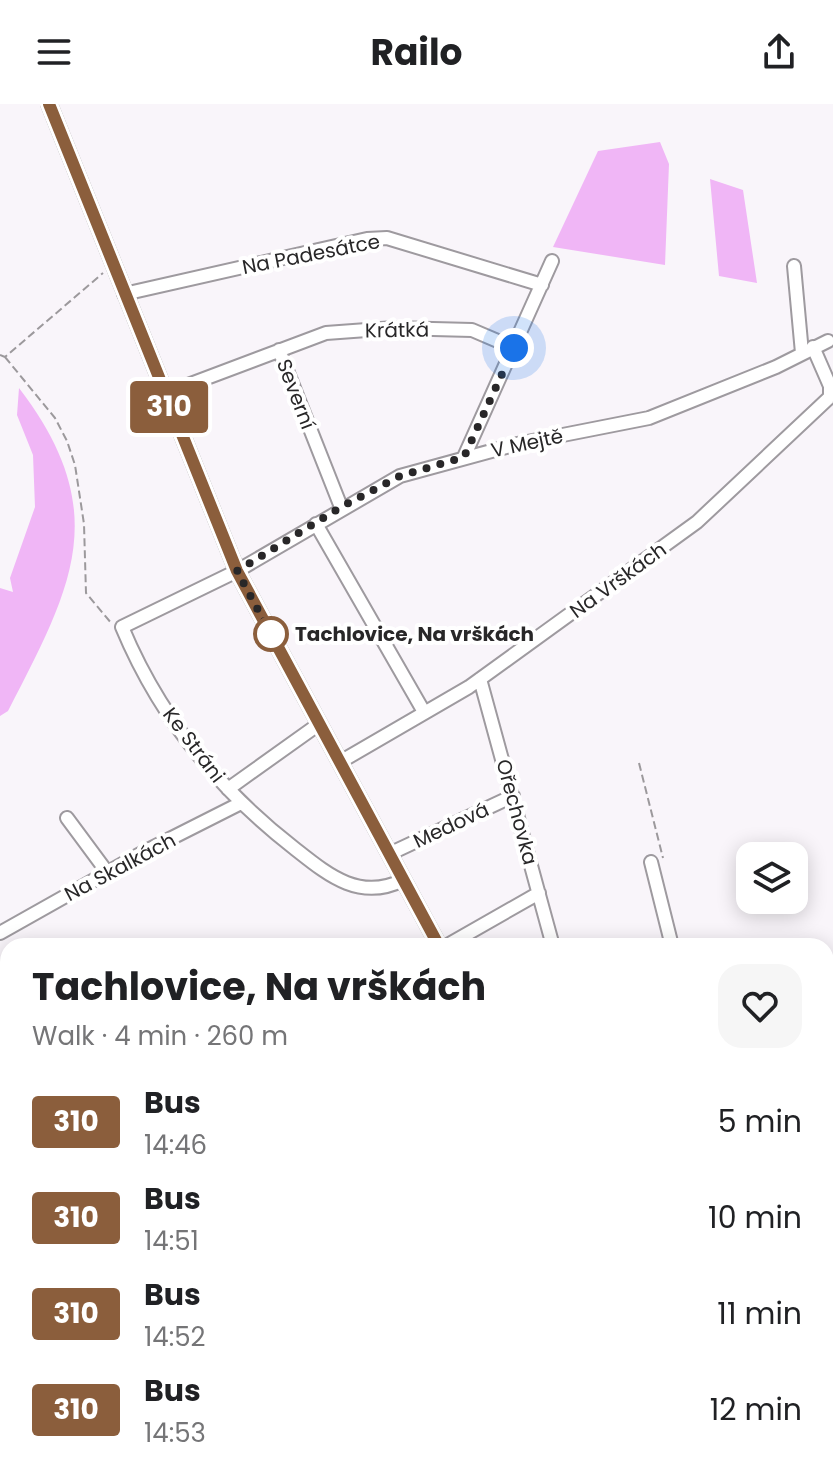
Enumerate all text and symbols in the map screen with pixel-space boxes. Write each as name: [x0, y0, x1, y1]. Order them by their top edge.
text: Railo: [370, 27, 463, 78]
icon: menu: [32, 30, 76, 74]
icon: share: [757, 30, 801, 74]
street label: Na Padesátce: [240, 227, 382, 281]
street label: Krátká: [365, 315, 429, 345]
your location: [494, 328, 534, 368]
street label: Severní: [270, 355, 322, 433]
line badge: 310: [123, 381, 215, 433]
text: 310: [146, 387, 192, 426]
street label: V Mejtě: [488, 422, 566, 464]
street label: Na Vrškách: [564, 535, 672, 625]
marker: Tachlovice, Na vrškách: [254, 617, 288, 651]
place label: Tachlovice, Na vrškách: [295, 620, 534, 648]
street label: Ke Stráni: [157, 702, 231, 788]
street label: Ořechovka: [489, 756, 545, 868]
street label: Medová: [409, 795, 493, 855]
street label: Na Skalkách: [59, 826, 181, 908]
map controls: [736, 842, 808, 914]
button: layers: [736, 842, 808, 914]
text: Tachlovice, Na vrškách: [32, 960, 486, 1013]
button: heart: [718, 964, 802, 1048]
text: Walk · 4 min · 260 m: [32, 1018, 288, 1054]
text: Bus: [144, 1081, 201, 1124]
text: 5 min: [718, 1100, 802, 1143]
text: 310: [53, 1102, 99, 1141]
text: 14:46: [144, 1127, 207, 1163]
text: Bus: [144, 1177, 201, 1220]
text: 10 min: [708, 1196, 802, 1239]
text: 310: [53, 1198, 99, 1237]
text: 14:51: [144, 1223, 199, 1259]
text: Bus: [144, 1273, 201, 1316]
text: 11 min: [717, 1292, 802, 1335]
text: 310: [53, 1294, 99, 1333]
text: 14:52: [144, 1319, 206, 1355]
text: Bus: [144, 1369, 201, 1412]
text: 12 min: [710, 1388, 802, 1431]
text: 310: [53, 1390, 99, 1429]
text: 14:53: [144, 1415, 206, 1451]

